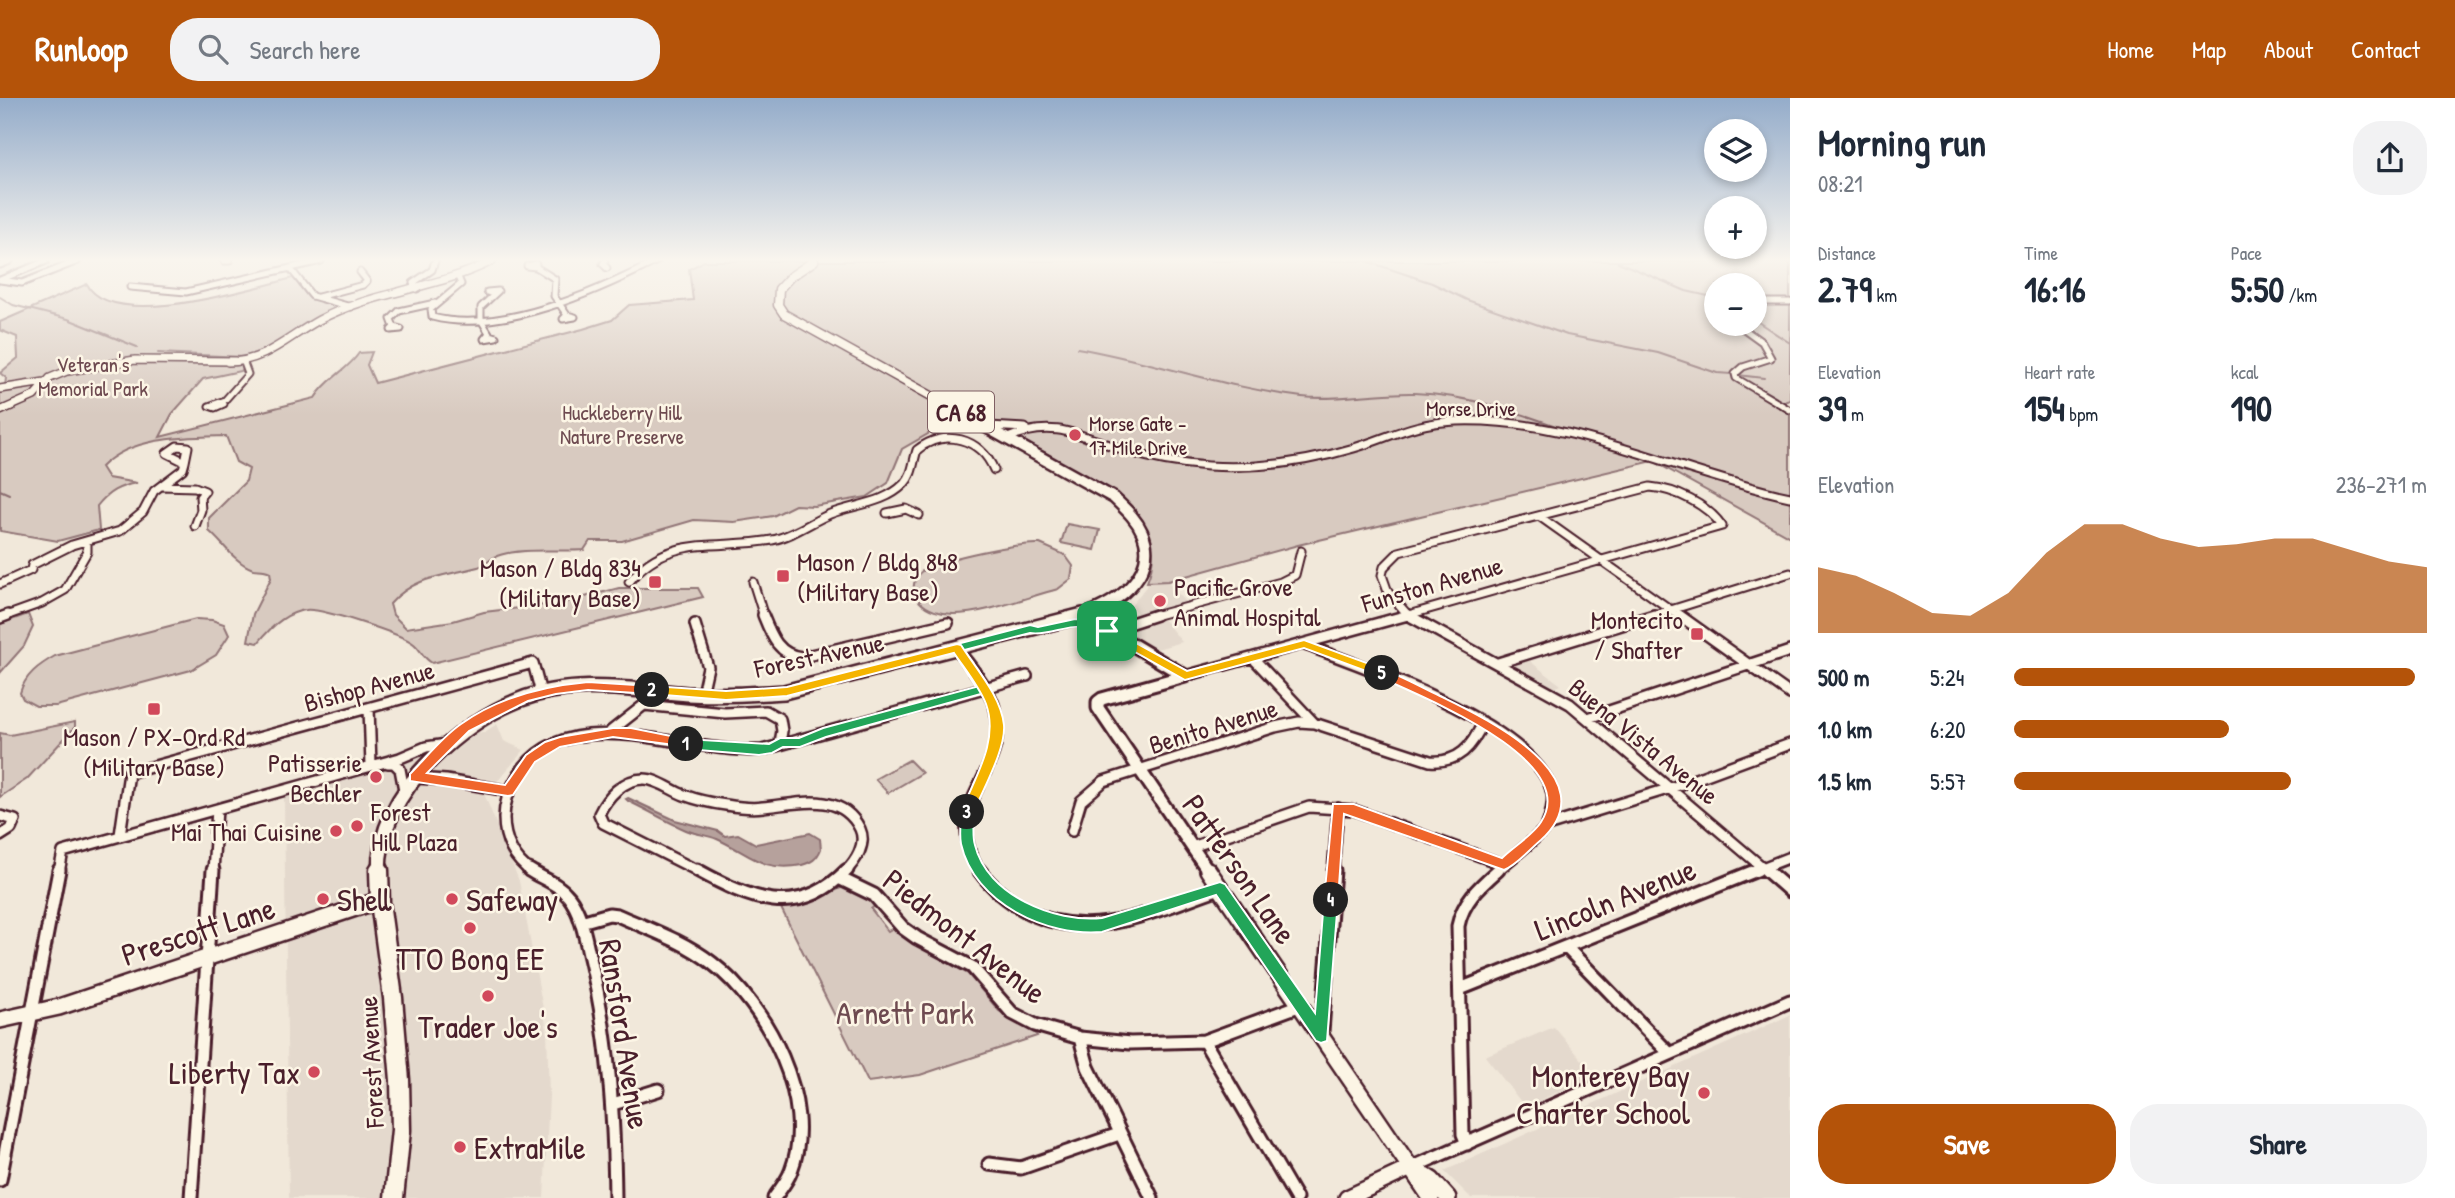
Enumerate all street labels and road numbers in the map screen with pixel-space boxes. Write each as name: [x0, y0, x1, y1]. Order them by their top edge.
road number: CA 68: [928, 391, 994, 432]
street label: Morse Drive: [1426, 394, 1516, 423]
street label: Funston Avenue: [1357, 547, 1507, 621]
street label: Forest Avenue: [750, 624, 887, 686]
street label: Bishop Avenue: [300, 652, 438, 720]
street label: Buena Vista Avenue: [1562, 670, 1726, 812]
street label: Benito Avenue: [1145, 690, 1281, 762]
street label: Patterson Lane: [1173, 786, 1308, 953]
street label: Lincoln Avenue: [1528, 847, 1702, 951]
street label: Piedmont Avenue: [874, 859, 1056, 1014]
street label: Prescott Lane: [116, 886, 281, 976]
street label: Ransford Avenue: [589, 936, 661, 1132]
street label: Forest Avenue: [350, 995, 392, 1130]

